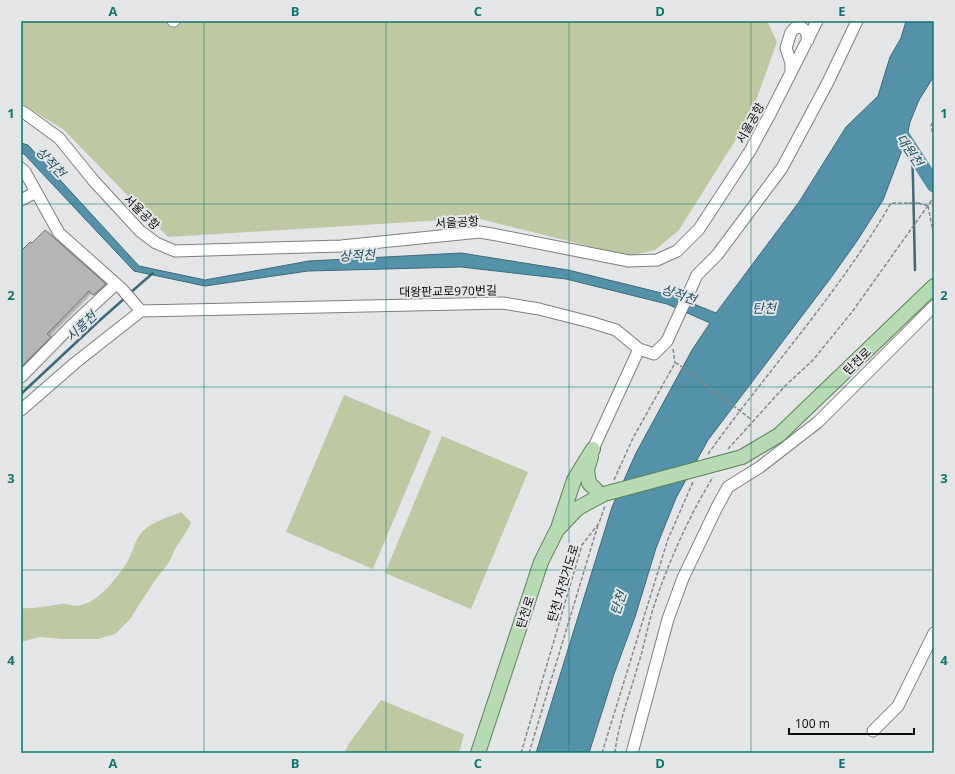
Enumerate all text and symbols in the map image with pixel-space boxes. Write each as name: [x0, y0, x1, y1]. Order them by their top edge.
text: A: [109, 2, 118, 20]
text: B: [291, 2, 300, 20]
text: C: [474, 2, 482, 20]
text: D: [655, 2, 665, 20]
text: E: [838, 2, 846, 20]
street label: 서울공항: [732, 100, 768, 146]
text: 1: [7, 104, 15, 122]
text: 1: [940, 104, 948, 122]
water label: 대원천: [893, 130, 928, 171]
water label: 상적천: [32, 143, 71, 182]
street label: 서울공항: [120, 191, 164, 233]
street label: 서울공항: [434, 212, 480, 232]
water label: 상적천: [339, 245, 376, 265]
water label: 상적천: [659, 280, 700, 309]
street label: 대왕판교로970번길: [399, 282, 497, 300]
text: 2: [7, 286, 15, 304]
text: 2: [940, 286, 948, 304]
water label: 탄천: [752, 299, 777, 317]
water label: 시흥천: [62, 306, 101, 345]
street label: 탄천로: [839, 343, 875, 379]
text: 3: [7, 469, 15, 487]
text: 3: [940, 469, 948, 487]
street label: 탄천 자전거도로: [543, 542, 583, 624]
water label: 탄천: [606, 588, 631, 617]
street label: 탄천로: [512, 594, 538, 630]
text: 4: [7, 651, 15, 669]
text: 4: [940, 651, 948, 669]
scale bar: [789, 710, 914, 736]
text: 100 m: [795, 715, 830, 732]
text: A: [109, 754, 118, 772]
text: B: [291, 754, 300, 772]
text: C: [474, 754, 482, 772]
text: D: [655, 754, 665, 772]
text: E: [838, 754, 846, 772]

